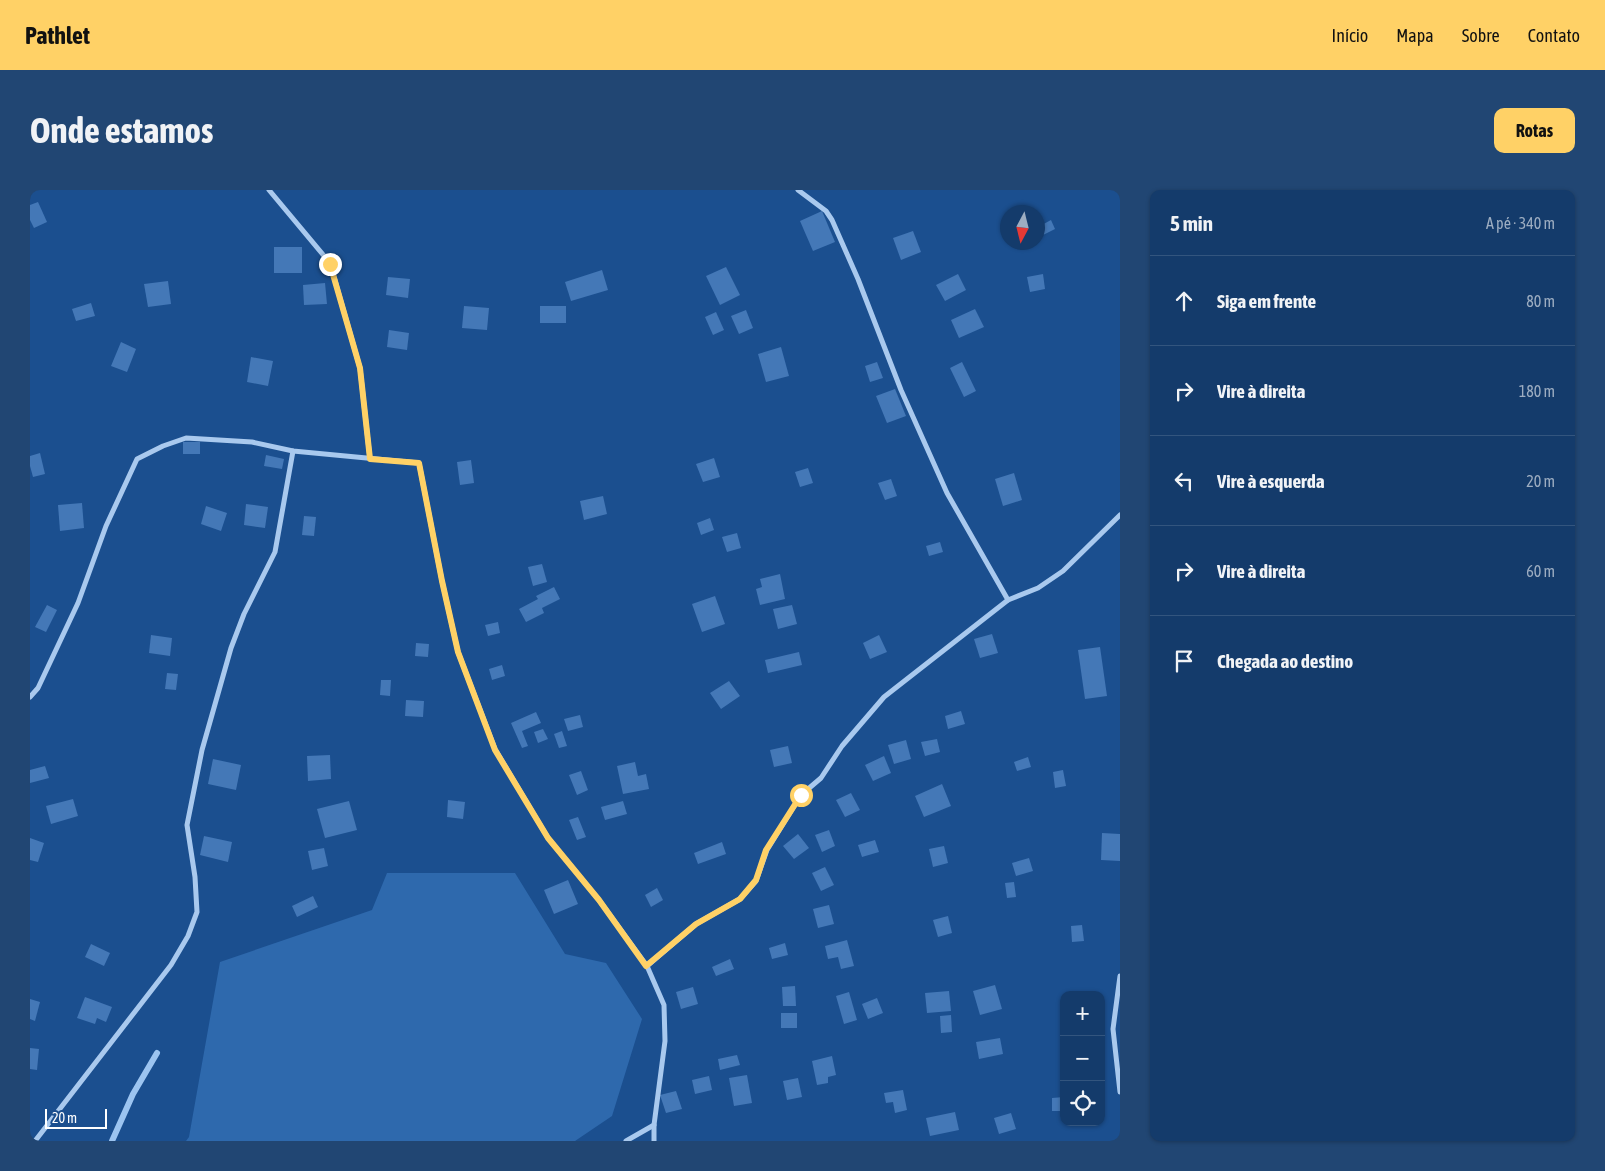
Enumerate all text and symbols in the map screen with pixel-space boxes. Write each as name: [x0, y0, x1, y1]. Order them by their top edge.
text: Pathlet: [25, 22, 90, 49]
text: Início: [1332, 25, 1368, 46]
text: Mapa: [1396, 25, 1434, 46]
text: Sobre: [1462, 25, 1500, 46]
text: Contato: [1528, 25, 1580, 46]
button: Rotas: [1494, 108, 1575, 153]
text: Onde estamos: [30, 110, 213, 150]
north arrow: [1000, 205, 1045, 250]
text: 5 min: [1170, 211, 1213, 235]
text: A pé · 340 m: [1486, 214, 1555, 232]
route end: [319, 253, 342, 276]
icon: ahead: [1170, 287, 1198, 315]
text: Siga em frente: [1217, 290, 1316, 312]
text: 80 m: [1526, 292, 1555, 310]
icon: right: [1170, 377, 1198, 405]
text: Vire à direita: [1217, 380, 1305, 402]
text: 180 m: [1519, 382, 1555, 400]
icon: left: [1170, 467, 1198, 495]
text: Vire à esquerda: [1217, 470, 1325, 492]
text: 20 m: [1526, 472, 1555, 490]
icon: right: [1170, 557, 1198, 585]
text: Vire à direita: [1217, 560, 1305, 582]
text: 60 m: [1526, 562, 1555, 580]
icon: arrive: [1170, 647, 1198, 675]
text: Chegada ao destino: [1217, 650, 1353, 672]
route start: [790, 784, 813, 807]
map controls: [1060, 991, 1105, 1126]
button: +: [1060, 991, 1105, 1036]
button: −: [1060, 1036, 1105, 1081]
button: locate: [1060, 1081, 1105, 1126]
scale bar: [45, 1106, 108, 1129]
text: 20 m: [52, 1110, 77, 1126]

